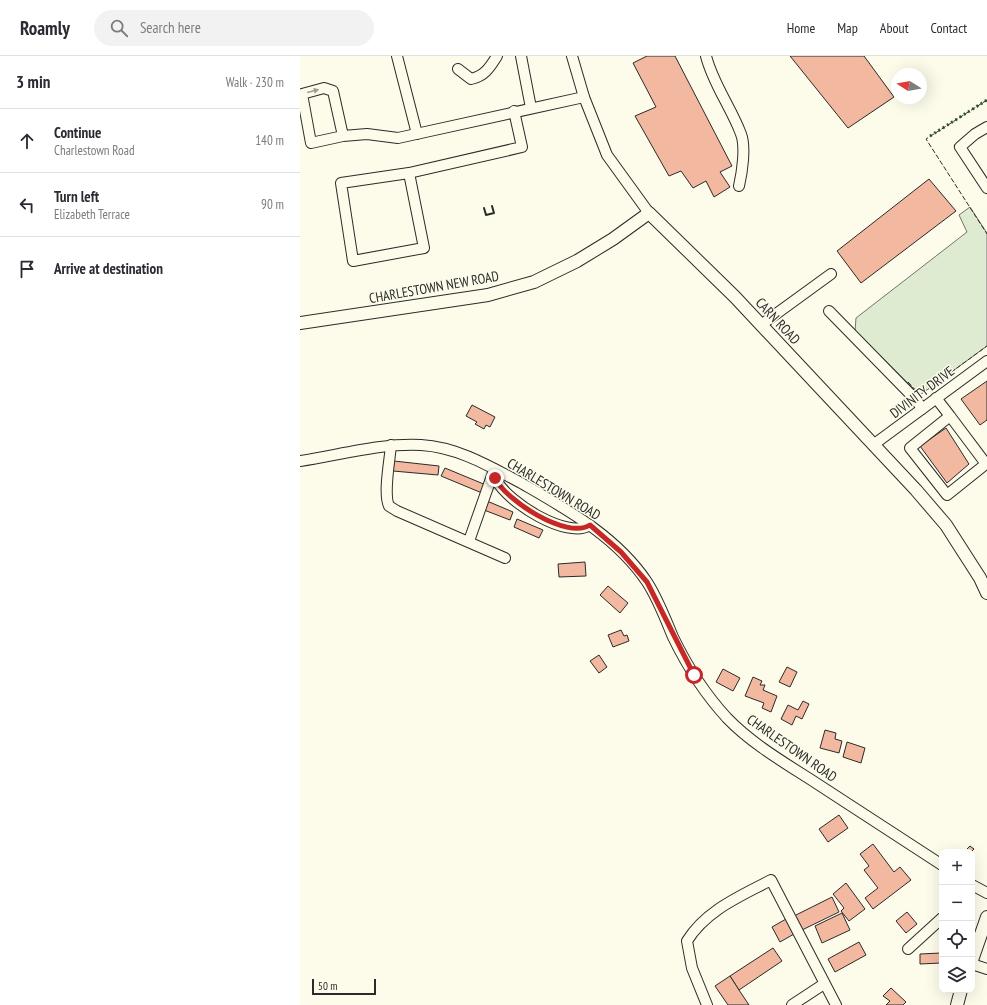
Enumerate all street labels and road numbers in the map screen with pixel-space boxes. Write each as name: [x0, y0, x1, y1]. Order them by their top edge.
street label: CHARLESTOWN NEW ROAD: [368, 267, 500, 307]
street label: CARN ROAD: [752, 294, 804, 348]
street label: DIVINITY DRIVE: [886, 362, 958, 422]
street label: CHARLESTOWN ROAD: [504, 454, 604, 524]
street label: CHARLESTOWN ROAD: [743, 710, 841, 786]

